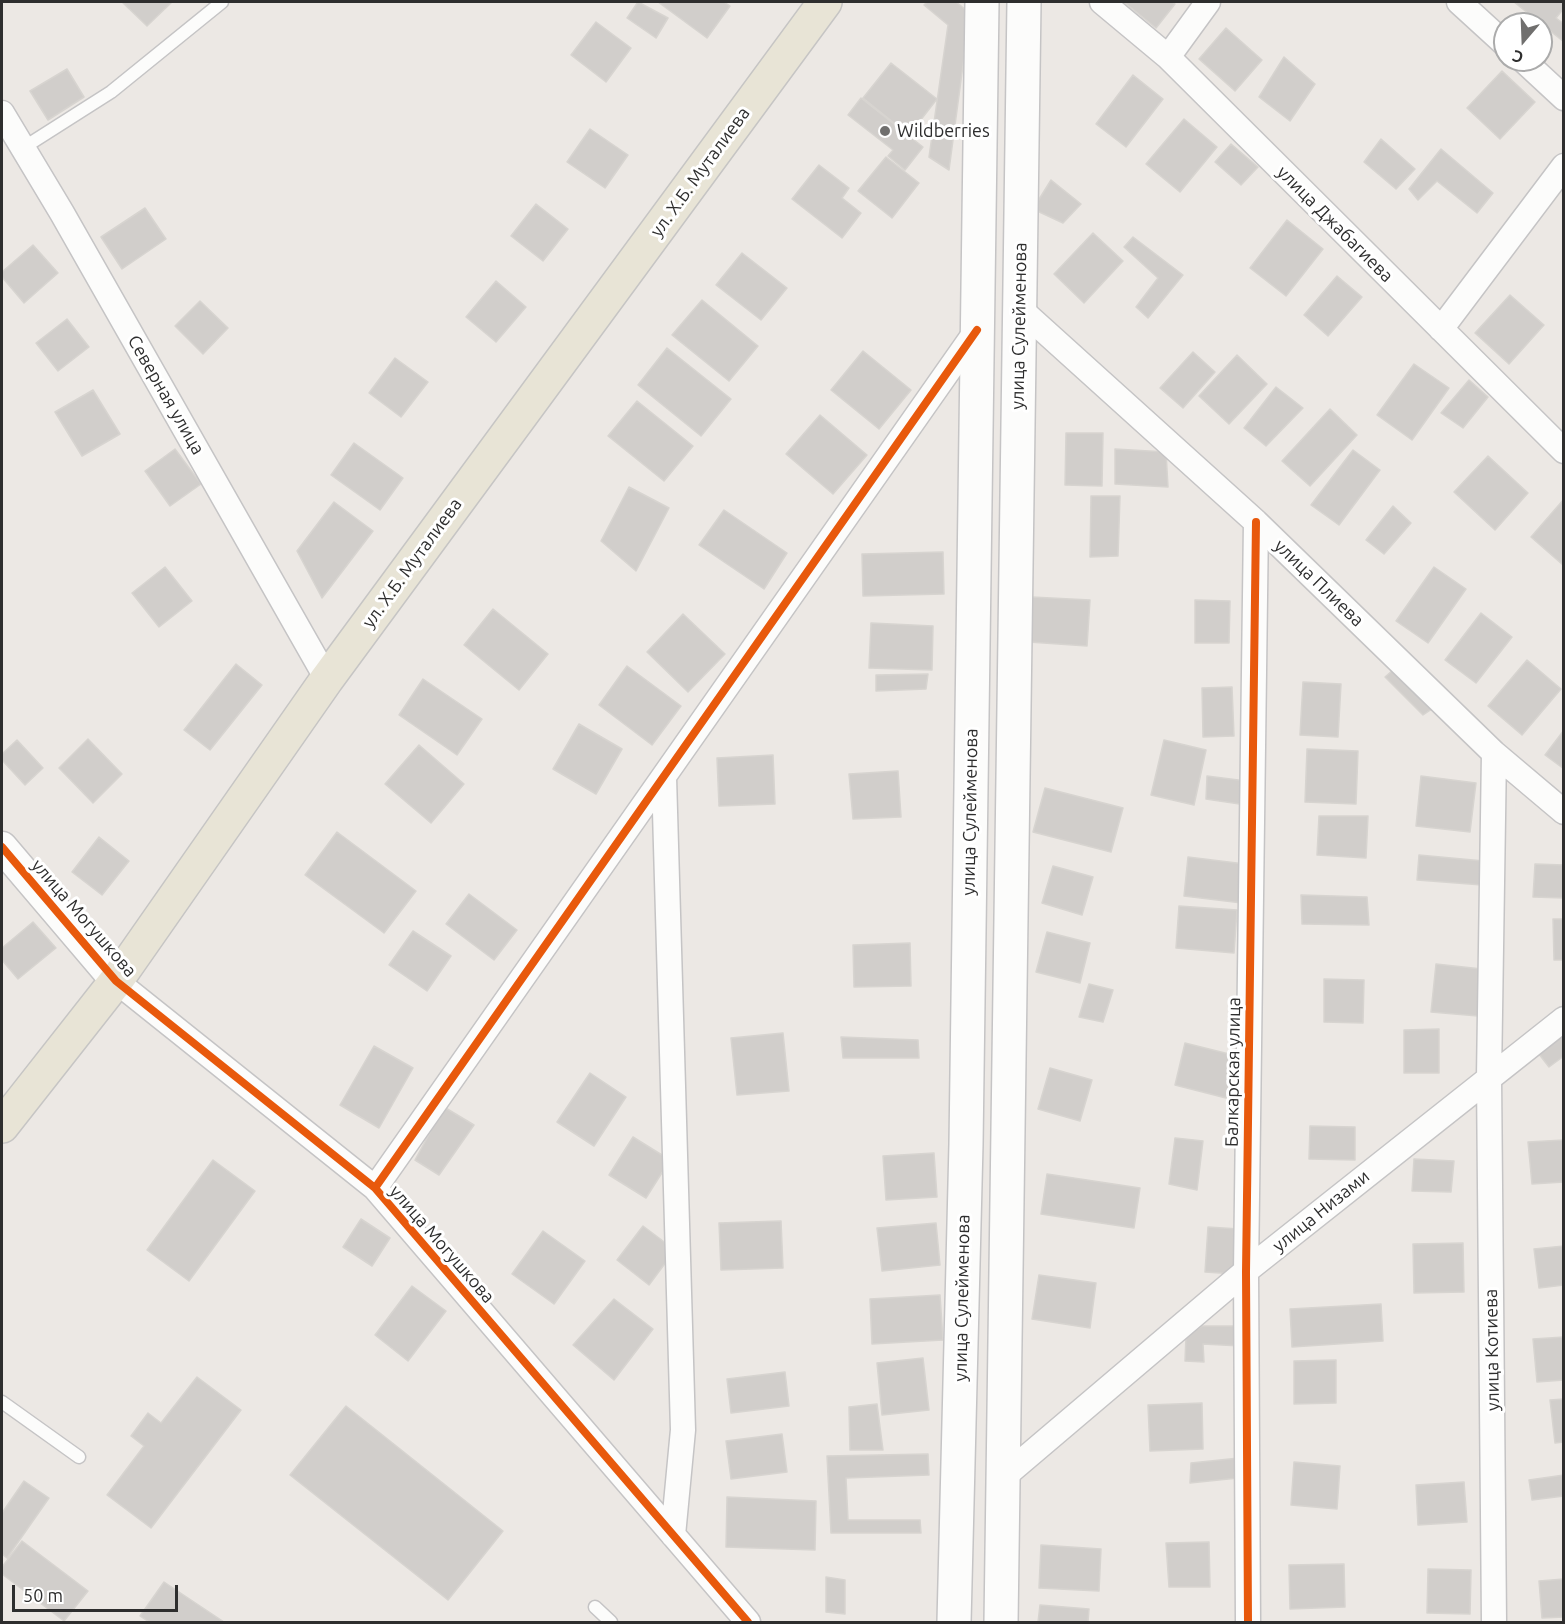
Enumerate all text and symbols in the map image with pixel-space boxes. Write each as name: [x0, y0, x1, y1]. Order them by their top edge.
north arrow: [1493, 12, 1553, 72]
text: С: [1510, 47, 1526, 67]
street label: ул. Х.Б. Муталиева: [646, 103, 754, 241]
place label: Wildberries: [897, 120, 990, 142]
marker: Wildberries: [878, 124, 892, 138]
street label: улица Джабагиева: [1272, 161, 1398, 287]
street label: улица Сулейменова: [1007, 242, 1031, 410]
street label: Северная улица: [123, 331, 209, 459]
street label: ул. Х.Б. Муталиева: [358, 494, 466, 632]
street label: улица Плиева: [1270, 535, 1368, 631]
street label: улица Сулейменова: [958, 728, 982, 896]
street label: улица Могушкова: [27, 855, 141, 981]
street label: Балкарская улица: [1221, 997, 1245, 1147]
street label: улица Низами: [1268, 1165, 1374, 1257]
street label: улица Могушкова: [385, 1181, 499, 1307]
street label: улица Сулейменова: [950, 1214, 974, 1382]
street label: улица Котиева: [1480, 1289, 1504, 1411]
scale bar: [15, 1573, 182, 1611]
text: 50 m: [23, 1585, 63, 1605]

